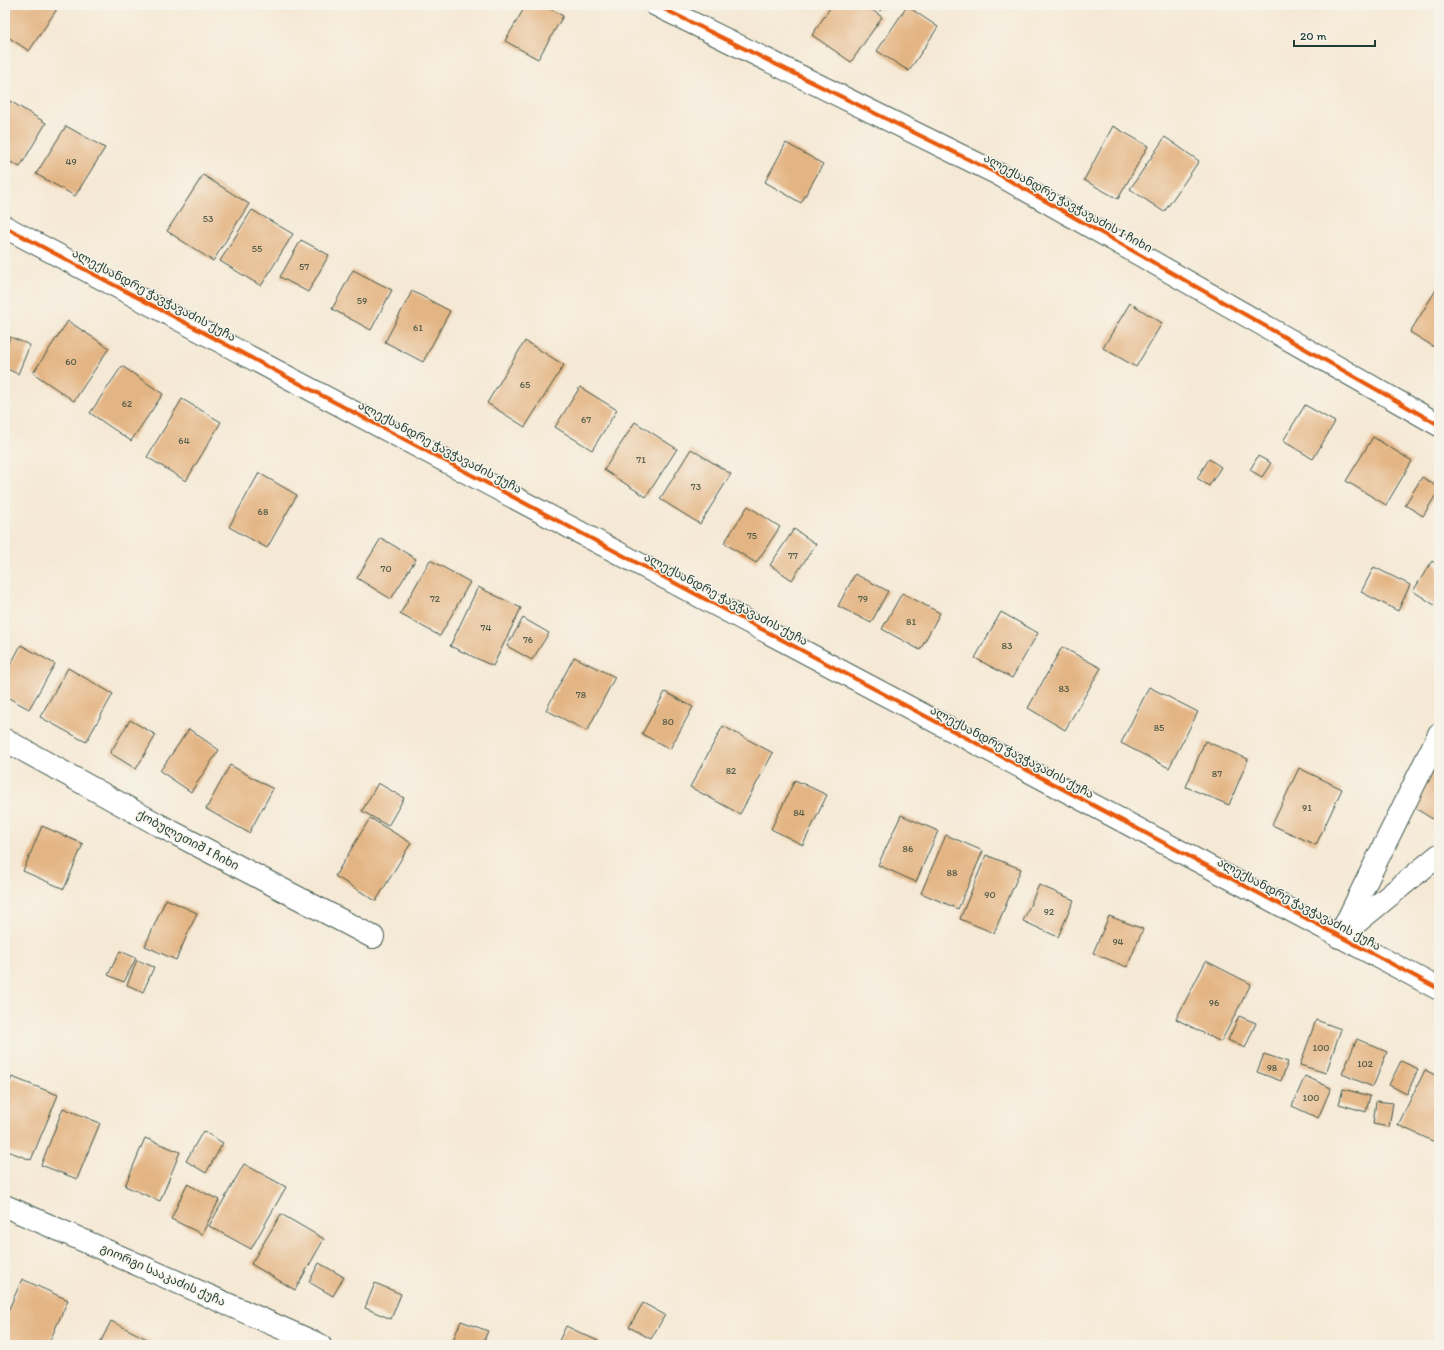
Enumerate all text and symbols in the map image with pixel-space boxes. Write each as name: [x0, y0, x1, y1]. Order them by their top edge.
scale bar: [1294, 22, 1375, 48]
text: 20 m: [1300, 29, 1327, 43]
street label: ალექსანდრე ჭავჭავაძის I ჩიხი: [981, 151, 1155, 256]
house number: 49: [65, 155, 77, 168]
house number: 53: [203, 212, 214, 225]
house number: 55: [252, 242, 262, 255]
street label: ალექსანდრე ჭავჭავაძის ქუჩა: [69, 246, 238, 345]
house number: 57: [299, 260, 309, 273]
house number: 59: [357, 294, 367, 307]
house number: 61: [413, 321, 423, 334]
house number: 60: [65, 355, 77, 368]
house number: 65: [520, 378, 530, 391]
house number: 62: [122, 397, 133, 410]
street label: ალექსანდრე ჭავჭავაძის ქუჩა: [355, 398, 524, 497]
house number: 67: [581, 413, 591, 426]
house number: 64: [178, 434, 190, 447]
house number: 71: [636, 453, 646, 466]
house number: 73: [691, 480, 702, 493]
house number: 68: [258, 505, 269, 518]
house number: 75: [747, 529, 757, 542]
house number: 77: [788, 549, 798, 562]
street label: ალექსანდრე ჭავჭავაძის ქუჩა: [641, 550, 810, 649]
house number: 70: [380, 562, 392, 575]
house number: 72: [430, 592, 441, 605]
house number: 79: [858, 592, 868, 605]
house number: 81: [906, 615, 916, 628]
house number: 74: [481, 621, 491, 634]
house number: 76: [523, 633, 533, 646]
house number: 83: [1002, 639, 1013, 652]
house number: 83: [1059, 682, 1070, 695]
house number: 78: [576, 688, 587, 701]
street label: ალექსანდრე ჭავჭავაძის ქუჩა: [927, 703, 1096, 802]
house number: 80: [662, 715, 674, 728]
house number: 85: [1154, 721, 1164, 734]
house number: 82: [726, 764, 737, 777]
house number: 87: [1212, 767, 1222, 780]
house number: 91: [1302, 801, 1312, 814]
house number: 84: [793, 806, 805, 819]
street label: ქობულეთიშ I ჩიხი: [134, 807, 242, 874]
house number: 86: [903, 842, 913, 855]
street label: ალექსანდრე ჭავჭავაძის ქუჩა: [1214, 855, 1383, 954]
house number: 88: [947, 866, 958, 879]
house number: 90: [984, 888, 996, 901]
house number: 92: [1044, 905, 1055, 918]
house number: 94: [1112, 935, 1124, 948]
house number: 96: [1209, 996, 1219, 1009]
house number: 100: [1313, 1041, 1329, 1054]
house number: 102: [1357, 1057, 1374, 1070]
house number: 98: [1267, 1061, 1278, 1074]
house number: 100: [1303, 1091, 1319, 1104]
street label: გიორგი სააკაძის ქუჩა: [98, 1241, 228, 1309]

